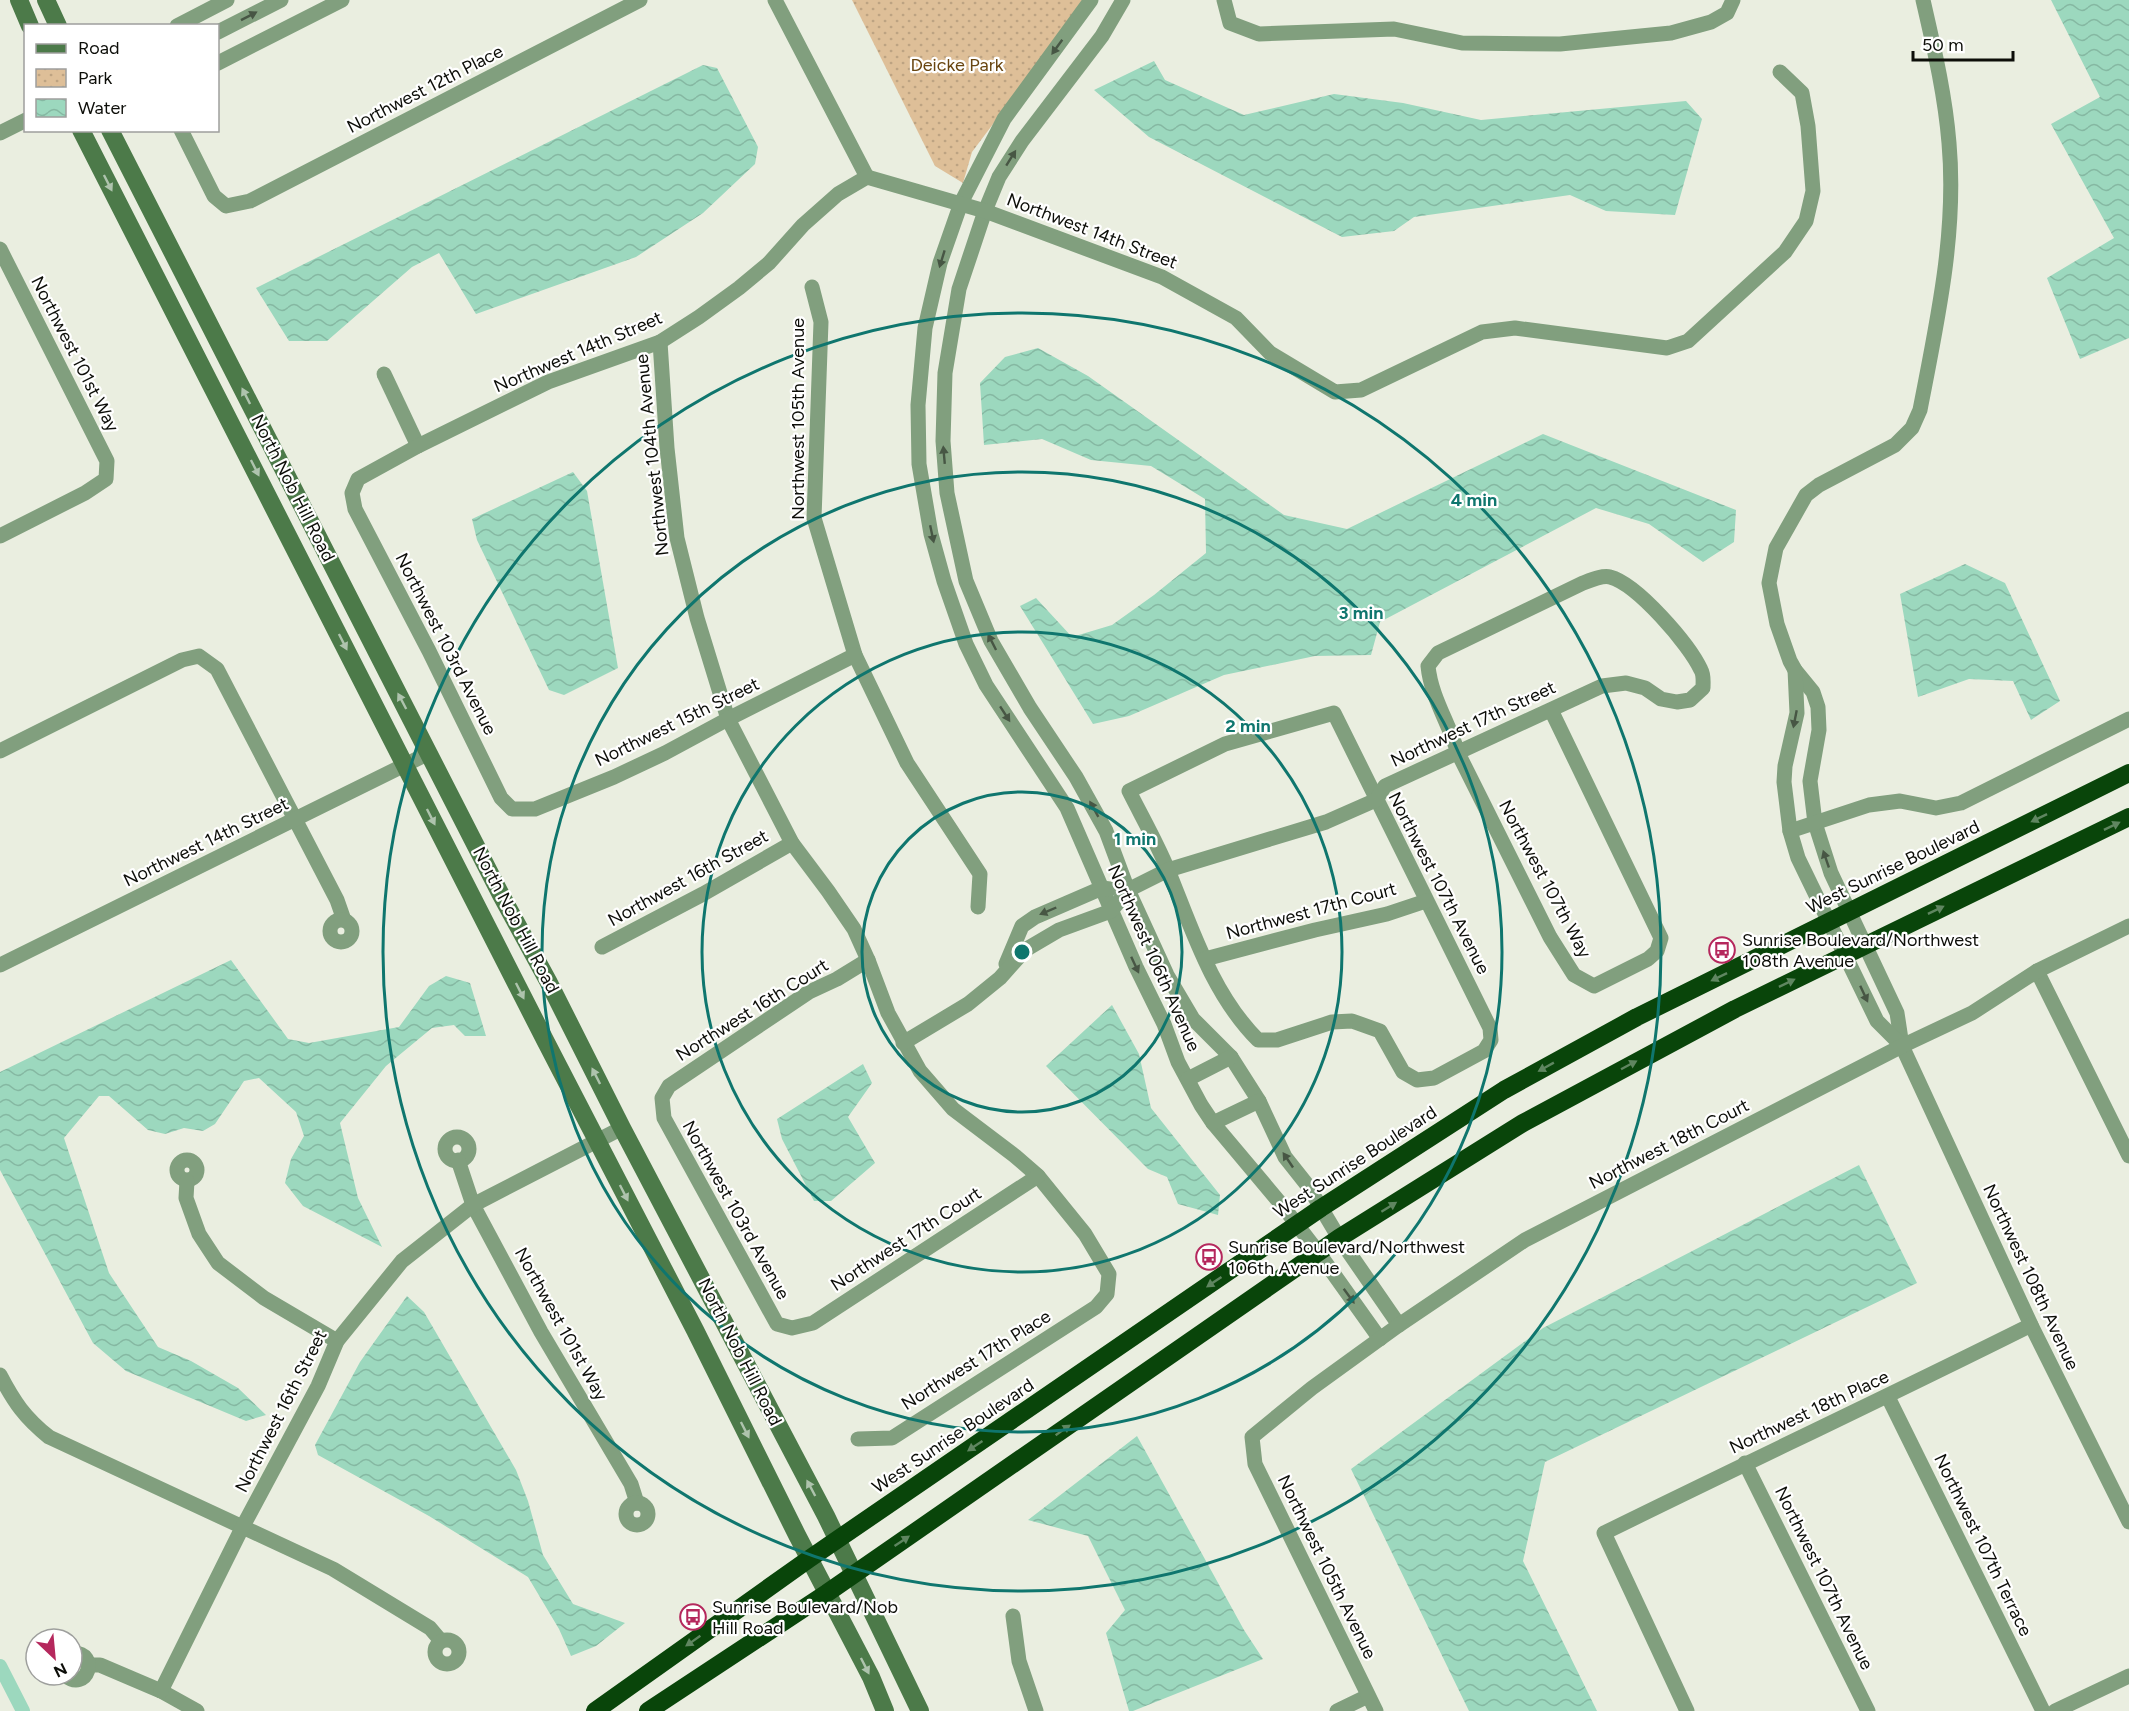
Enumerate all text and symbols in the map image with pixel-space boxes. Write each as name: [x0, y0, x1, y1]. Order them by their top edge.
one-way arrow: [241, 11, 258, 21]
legend: [24, 24, 219, 132]
scale bar: [1913, 24, 2014, 62]
text: 50 m: [1922, 34, 1964, 56]
text: Road: [78, 37, 119, 59]
street label: Northwest 12th Place: [343, 40, 507, 138]
one-way arrow: [1051, 40, 1063, 55]
park label: Deicke Park: [910, 54, 1004, 76]
text: Park: [78, 67, 113, 89]
text: Water: [78, 97, 126, 119]
one-way arrow: [1005, 150, 1016, 167]
one-way arrow: [103, 174, 113, 191]
street label: Northwest 14th Street: [1004, 188, 1181, 274]
one-way arrow: [937, 250, 946, 268]
street label: Northwest 101st Way: [26, 273, 124, 436]
street label: Northwest 14th Street: [490, 306, 666, 397]
street label: Northwest 105th Avenue: [787, 318, 809, 520]
street label: Northwest 104th Avenue: [630, 353, 674, 557]
one-way arrow: [241, 388, 251, 405]
street label: North Nob Hill Road: [246, 411, 340, 565]
one-way arrow: [939, 445, 949, 464]
one-way arrow: [249, 459, 259, 477]
text: 4 min: [1451, 489, 1497, 511]
one-way arrow: [927, 525, 937, 543]
street label: Northwest 103rd Avenue: [391, 549, 502, 739]
text: 3 min: [1339, 602, 1383, 624]
one-way arrow: [337, 633, 347, 651]
one-way arrow: [987, 634, 997, 651]
street label: Northwest 15th Street: [591, 673, 763, 771]
street label: Northwest 17th Street: [1387, 676, 1559, 772]
one-way arrow: [397, 692, 407, 709]
one-way arrow: [999, 705, 1011, 721]
one-way arrow: [1790, 709, 1799, 728]
text: 2 min: [1225, 715, 1271, 737]
street label: Northwest 107th Avenue: [1383, 788, 1495, 978]
street label: Northwest 14th Street: [120, 792, 292, 892]
street label: Northwest 107th Way: [1494, 796, 1596, 962]
one-way arrow: [1089, 800, 1099, 817]
one-way arrow: [426, 808, 436, 826]
one-way arrow: [2030, 813, 2048, 823]
street label: West Sunrise Boulevard: [1803, 815, 1983, 919]
one-way arrow: [2103, 821, 2120, 830]
street label: Northwest 16th Street: [604, 825, 772, 931]
text: 1 min: [1114, 828, 1156, 850]
street label: North Nob Hill Road: [468, 843, 564, 997]
one-way arrow: [1821, 849, 1831, 867]
street label: Northwest 106th Avenue: [1103, 861, 1205, 1055]
street label: Northwest 17th Court: [1223, 878, 1399, 944]
one-way arrow: [1927, 906, 1944, 915]
one-way arrow: [1039, 907, 1057, 916]
place label: Sunrise Boulevard/Northwest 108th Avenue: [1742, 929, 1979, 972]
bus stop icon: Sunrise Boulevard/Northwest 108th Avenue: [1707, 935, 1737, 965]
centre of rings: [1012, 942, 1032, 962]
street label: Northwest 16th Court: [672, 954, 833, 1066]
one-way arrow: [1131, 956, 1140, 973]
one-way arrow: [1710, 971, 1728, 981]
one-way arrow: [1779, 978, 1796, 988]
one-way arrow: [515, 982, 525, 999]
one-way arrow: [1859, 985, 1868, 1002]
one-way arrow: [1621, 1060, 1638, 1070]
one-way arrow: [1537, 1062, 1554, 1072]
one-way arrow: [591, 1067, 600, 1084]
street label: Northwest 18th Court: [1585, 1094, 1753, 1194]
street label: West Sunrise Boulevard: [1269, 1101, 1441, 1223]
street label: Northwest 103rd Avenue: [678, 1117, 794, 1303]
one-way arrow: [1283, 1152, 1294, 1168]
street label: Northwest 108th Avenue: [1978, 1180, 2084, 1374]
street label: Northwest 17th Court: [827, 1182, 986, 1296]
one-way arrow: [619, 1184, 629, 1201]
one-way arrow: [1380, 1201, 1397, 1212]
place label: Sunrise Boulevard/Northwest 106th Avenue: [1228, 1236, 1465, 1279]
bus stop icon: Sunrise Boulevard/Northwest 106th Avenue: [1194, 1242, 1224, 1272]
street label: Northwest 101st Way: [510, 1244, 612, 1405]
street label: North Nob Hill Road: [693, 1275, 787, 1429]
one-way arrow: [1207, 1276, 1223, 1288]
one-way arrow: [1343, 1287, 1355, 1303]
street label: Northwest 17th Place: [897, 1305, 1055, 1415]
street label: Northwest 16th Street: [230, 1326, 332, 1496]
street label: Northwest 18th Place: [1726, 1365, 1892, 1459]
street label: West Sunrise Boulevard: [868, 1374, 1038, 1498]
one-way arrow: [739, 1421, 749, 1439]
one-way arrow: [1054, 1424, 1070, 1436]
one-way arrow: [967, 1440, 983, 1451]
street label: Northwest 107th Terrace: [1929, 1450, 2037, 1640]
street label: Northwest 105th Avenue: [1273, 1471, 1381, 1663]
one-way arrow: [806, 1480, 816, 1497]
street label: Northwest 107th Avenue: [1770, 1483, 1878, 1673]
one-way arrow: [894, 1535, 910, 1547]
place label: Sunrise Boulevard/Nob Hill Road: [712, 1596, 898, 1639]
bus stop icon: Sunrise Boulevard/Nob Hill Road: [678, 1602, 708, 1632]
north arrow: [24, 1627, 84, 1687]
one-way arrow: [686, 1635, 702, 1647]
one-way arrow: [861, 1658, 870, 1675]
text: N: [51, 1659, 70, 1681]

